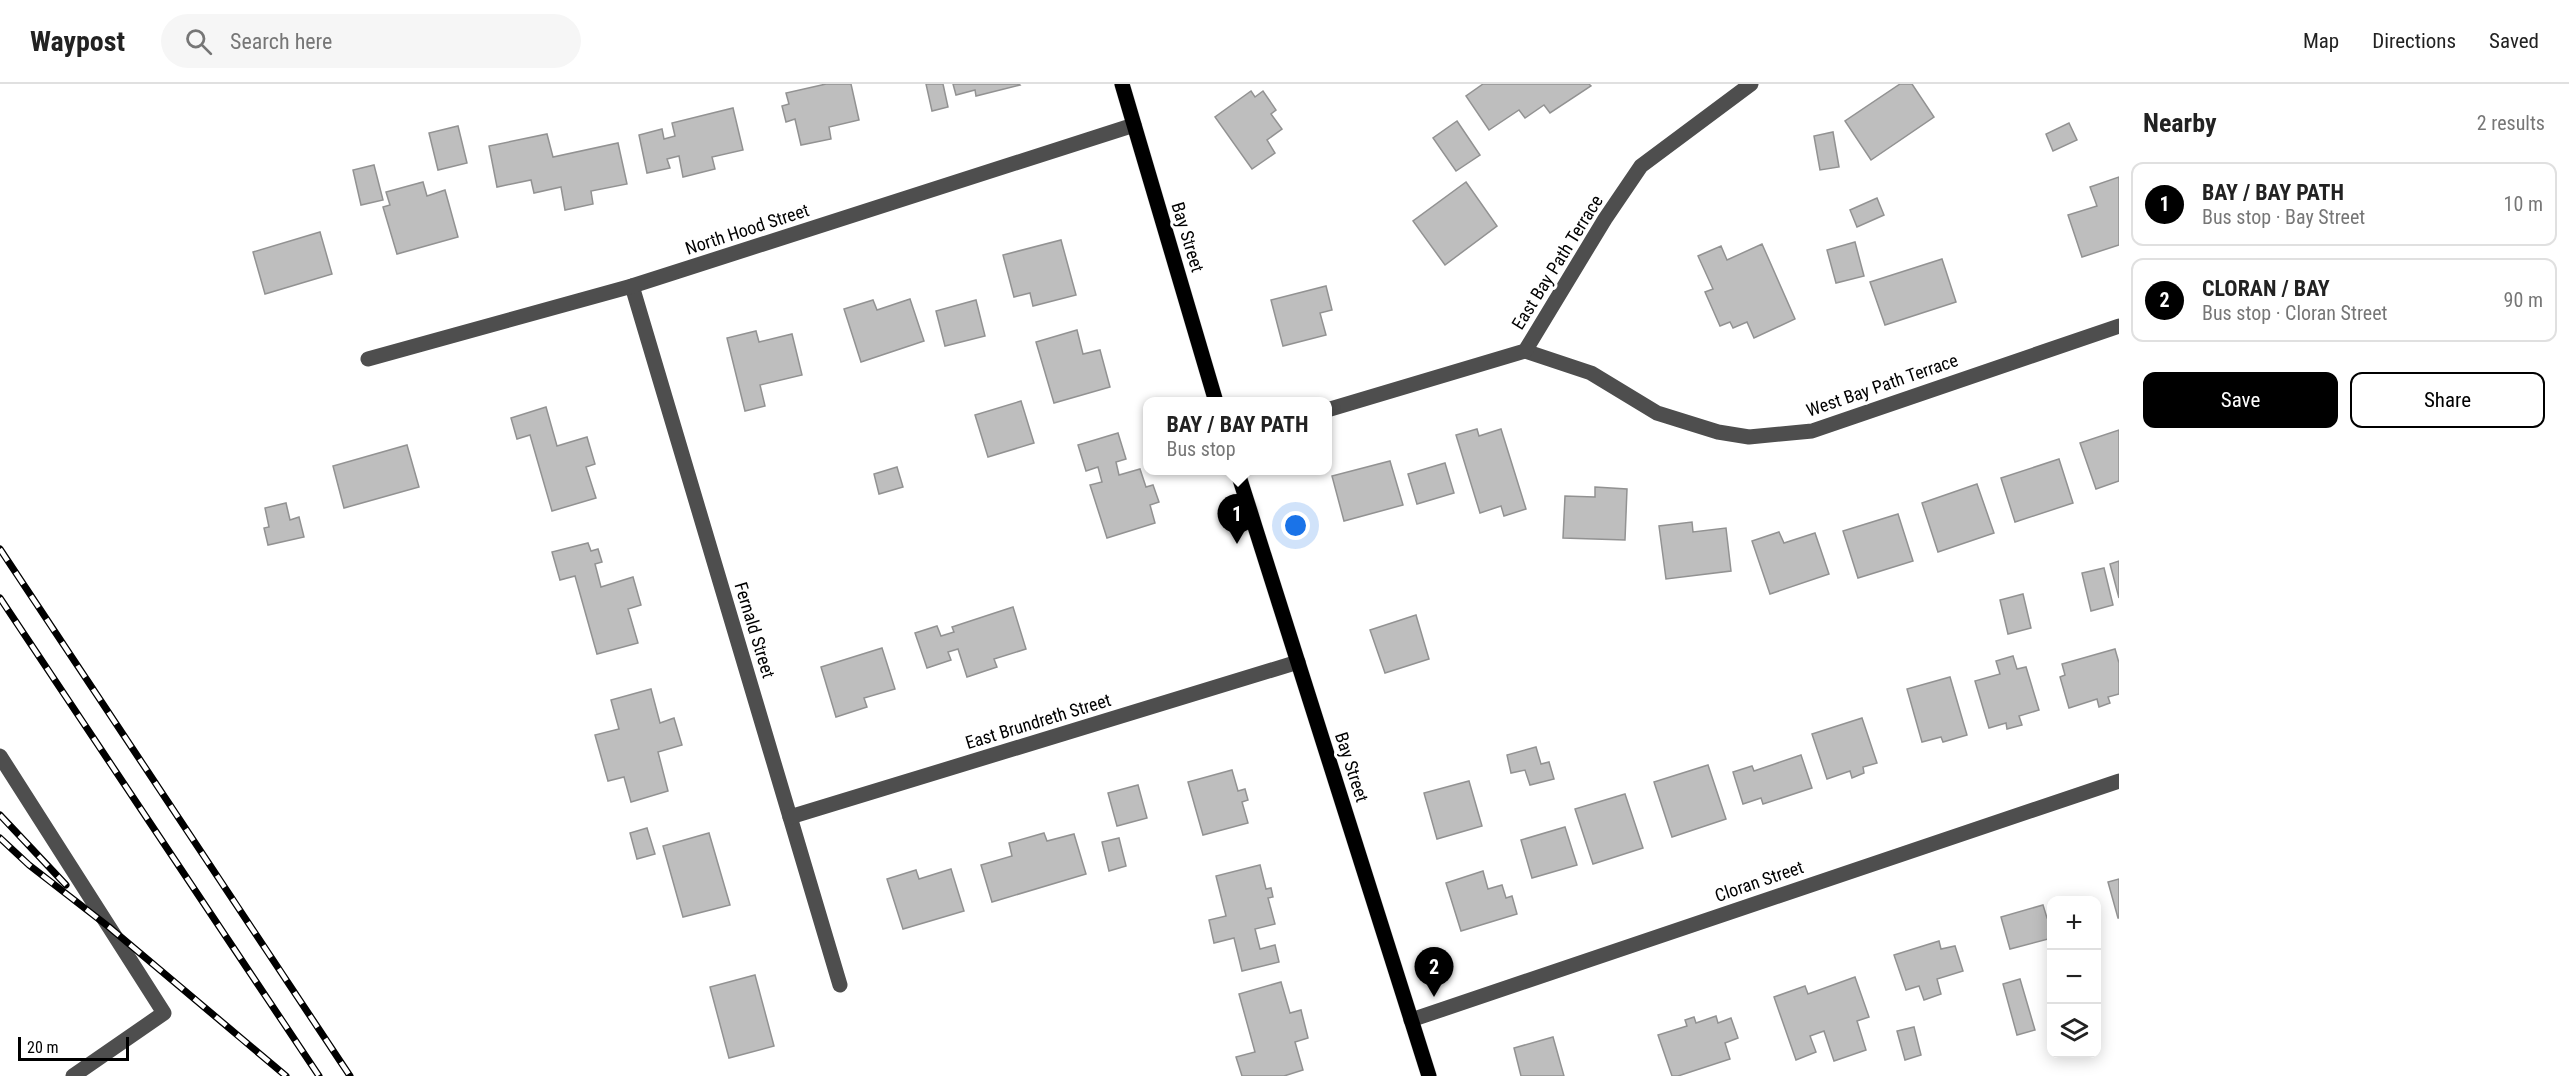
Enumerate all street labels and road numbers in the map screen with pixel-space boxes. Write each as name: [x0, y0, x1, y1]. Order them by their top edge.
street label: East Bay Path Terrace: [1507, 191, 1607, 333]
street label: North Hood Street: [683, 199, 811, 259]
street label: Bay Street: [1167, 199, 1209, 275]
street label: West Bay Path Terrace: [1804, 349, 1960, 421]
street label: Fernald Street: [730, 580, 780, 680]
street label: East Brundreth Street: [963, 689, 1113, 753]
street label: Bay Street: [1331, 729, 1373, 805]
street label: Cloran Street: [1712, 856, 1806, 906]

